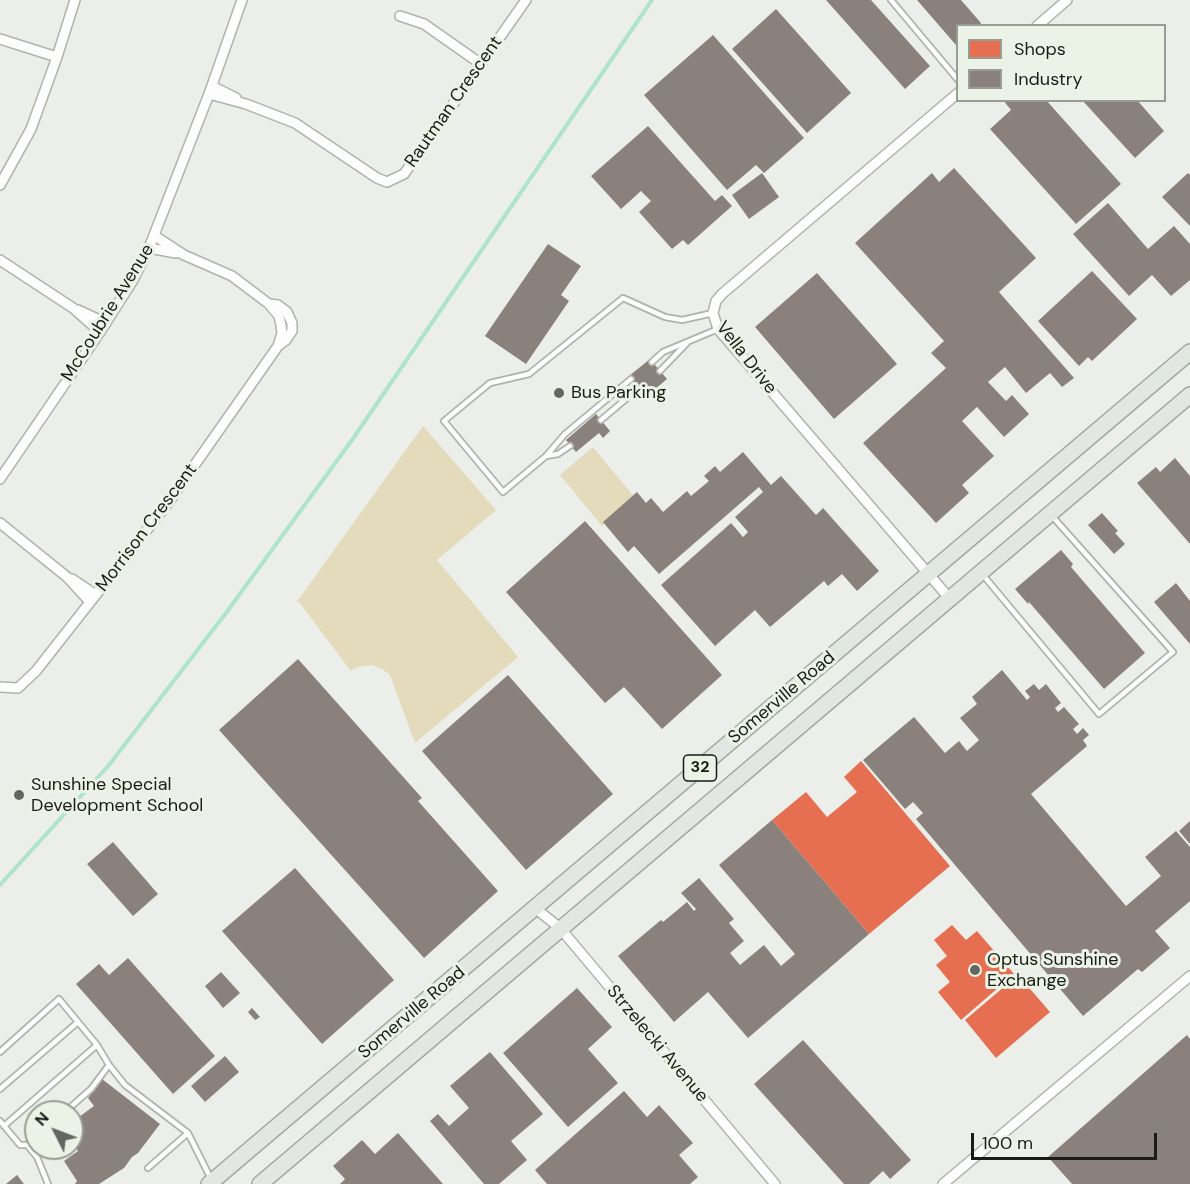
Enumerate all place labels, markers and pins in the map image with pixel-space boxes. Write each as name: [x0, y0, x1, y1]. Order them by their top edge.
place label: Bus Parking: [571, 382, 666, 404]
marker: Bus Parking: [552, 386, 566, 400]
place label: Sunshine Special Development School: [31, 774, 203, 816]
marker: Sunshine Special Development School: [12, 788, 26, 802]
place label: Optus Sunshine Exchange: [987, 949, 1118, 992]
marker: Optus Sunshine Exchange: [968, 963, 982, 977]

